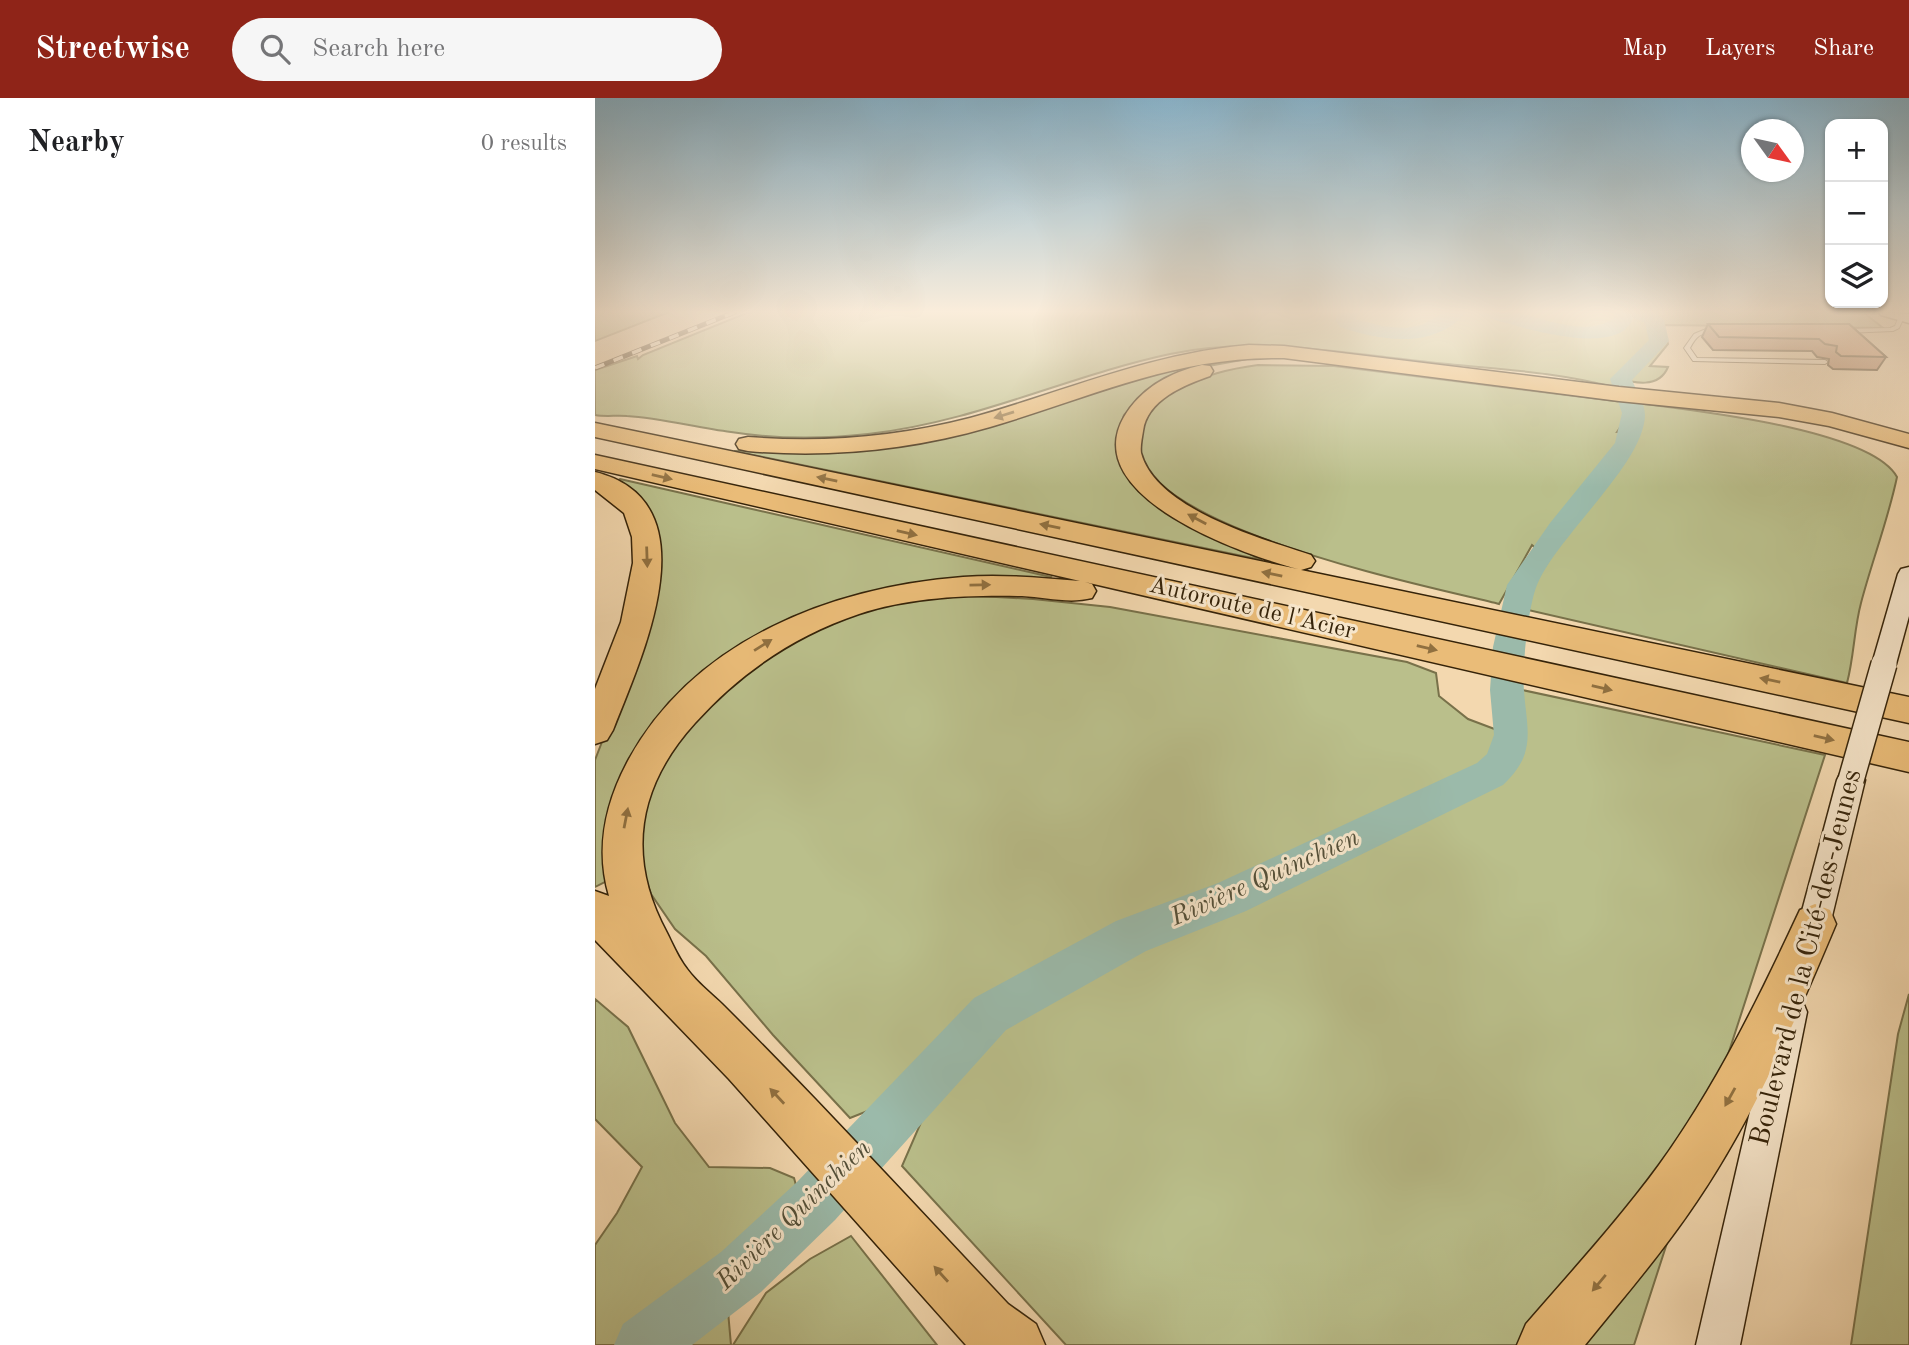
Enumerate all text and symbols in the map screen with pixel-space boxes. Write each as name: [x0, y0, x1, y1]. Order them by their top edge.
search box: [232, 18, 722, 81]
icon: search: [256, 30, 294, 68]
text: Streetwise: [35, 33, 190, 66]
text: Search here: [312, 36, 445, 62]
text: Map: [1623, 37, 1667, 61]
text: Layers: [1705, 37, 1775, 61]
text: Share: [1813, 37, 1874, 61]
north arrow: [1741, 119, 1804, 182]
map controls: [1825, 119, 1888, 308]
button: +: [1825, 119, 1888, 182]
text: Nearby: [28, 128, 125, 158]
text: 0 results: [481, 132, 567, 155]
button: −: [1825, 182, 1888, 245]
button: layers: [1825, 245, 1888, 308]
one-way arrow: [994, 410, 1015, 420]
one-way arrow: [651, 472, 673, 483]
one-way arrow: [816, 474, 838, 485]
one-way arrow: [1187, 513, 1207, 525]
one-way arrow: [1039, 521, 1061, 532]
one-way arrow: [897, 527, 919, 538]
one-way arrow: [641, 546, 652, 568]
one-way arrow: [1261, 568, 1283, 579]
street label: Autoroute de l'Acier: [1147, 574, 1358, 644]
one-way arrow: [969, 579, 991, 590]
one-way arrow: [754, 638, 773, 651]
one-way arrow: [1416, 643, 1438, 654]
one-way arrow: [1759, 675, 1781, 686]
one-way arrow: [1591, 682, 1613, 693]
one-way arrow: [1813, 733, 1835, 744]
street label: Boulevard de la Cité-des-Jeunes: [1747, 767, 1867, 1149]
one-way arrow: [620, 807, 631, 829]
water label: Rivière Quinchien: [1166, 825, 1363, 932]
one-way arrow: [769, 1087, 786, 1104]
one-way arrow: [1724, 1088, 1736, 1107]
water label: Rivière Quinchien: [711, 1135, 876, 1296]
one-way arrow: [933, 1265, 949, 1283]
one-way arrow: [1592, 1274, 1607, 1291]

